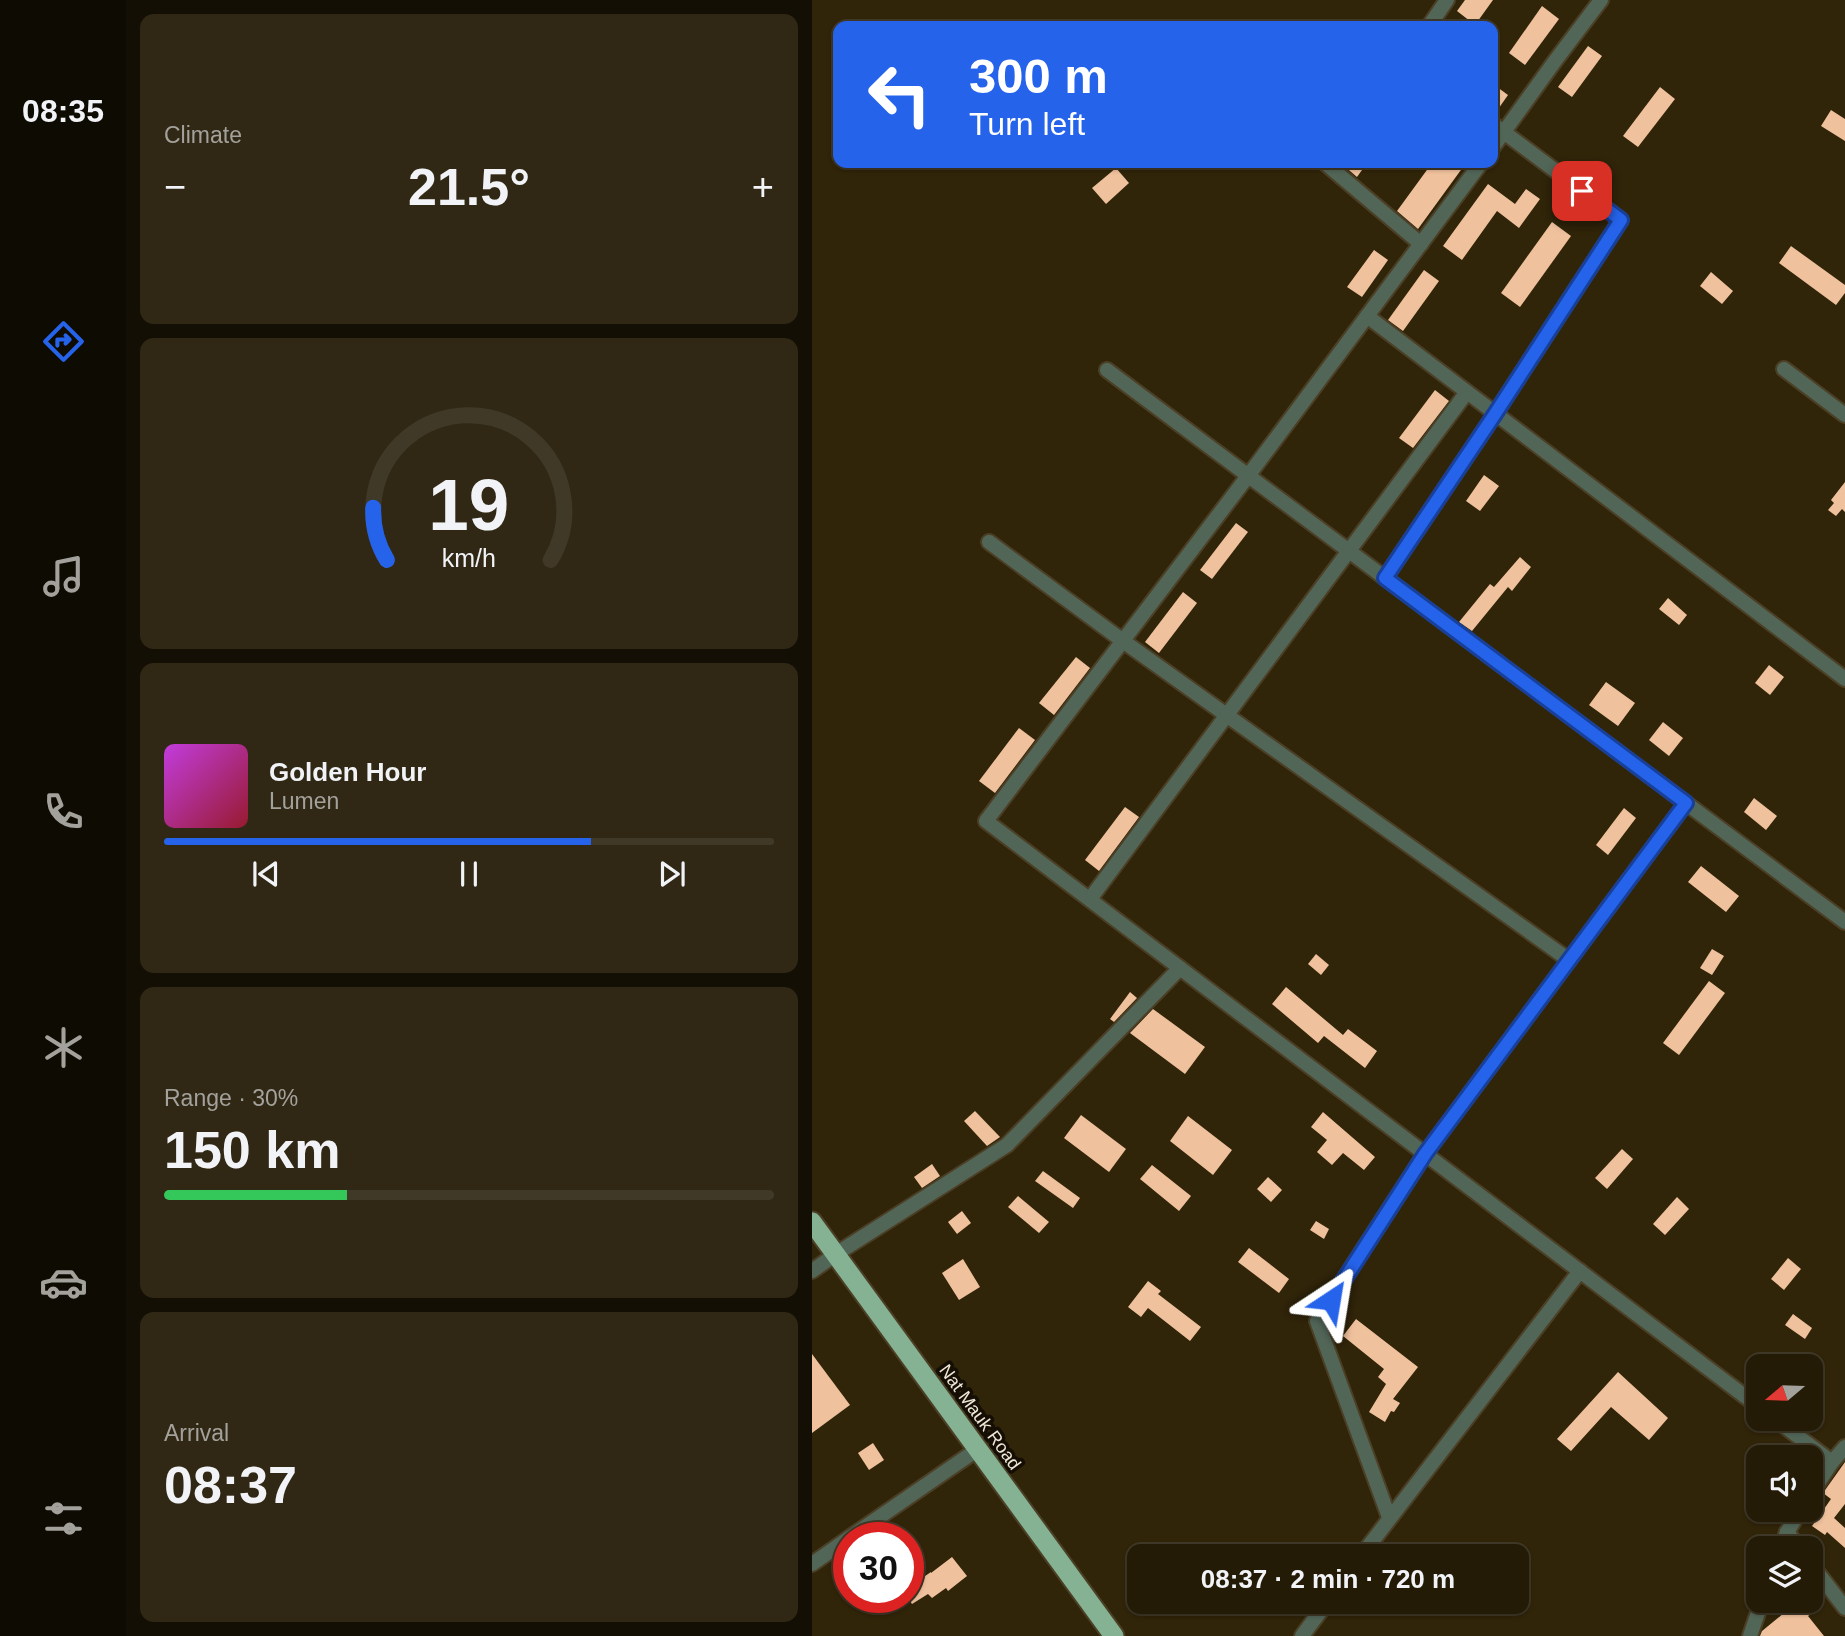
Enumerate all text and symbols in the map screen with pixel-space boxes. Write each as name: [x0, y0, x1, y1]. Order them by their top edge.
icon: left: [854, 49, 945, 140]
text: 300 m: [969, 49, 1108, 103]
text: 08:35: [22, 93, 104, 129]
text: Turn left: [969, 106, 1085, 142]
text: Climate: [164, 122, 242, 148]
text: 21.5°: [408, 158, 530, 216]
pin: [1552, 161, 1612, 221]
text: −: [164, 166, 186, 208]
text: +: [752, 166, 774, 208]
icon: arrive: [1563, 172, 1601, 210]
icon: directions: [39, 317, 88, 366]
text: 19: [429, 464, 509, 545]
text: km/h: [442, 543, 496, 571]
icon: music: [39, 552, 88, 601]
text: Golden Hour: [269, 757, 426, 787]
icon: phone: [39, 787, 88, 836]
text: Lumen: [269, 788, 339, 814]
icon: previous: [247, 855, 285, 893]
icon: pause: [450, 855, 488, 893]
icon: next: [653, 855, 691, 893]
icon: climate: [39, 1023, 88, 1072]
text: Range · 30%: [164, 1085, 298, 1111]
text: 150 km: [164, 1121, 340, 1179]
icon: car: [39, 1258, 88, 1307]
position arrow: [1294, 1263, 1368, 1337]
north arrow: [1746, 1354, 1824, 1432]
map controls: [1746, 1354, 1823, 1613]
street label: Nat Mauk Road: [935, 1361, 1025, 1473]
text: Arrival: [164, 1420, 229, 1446]
button: sound: [1746, 1445, 1823, 1522]
text: 08:37: [164, 1456, 297, 1514]
icon: filters: [39, 1494, 88, 1543]
speed limit sign: 30: [833, 1522, 924, 1613]
button: layers: [1746, 1536, 1823, 1613]
text: 08:37 · 2 min · 720 m: [1201, 1564, 1455, 1594]

